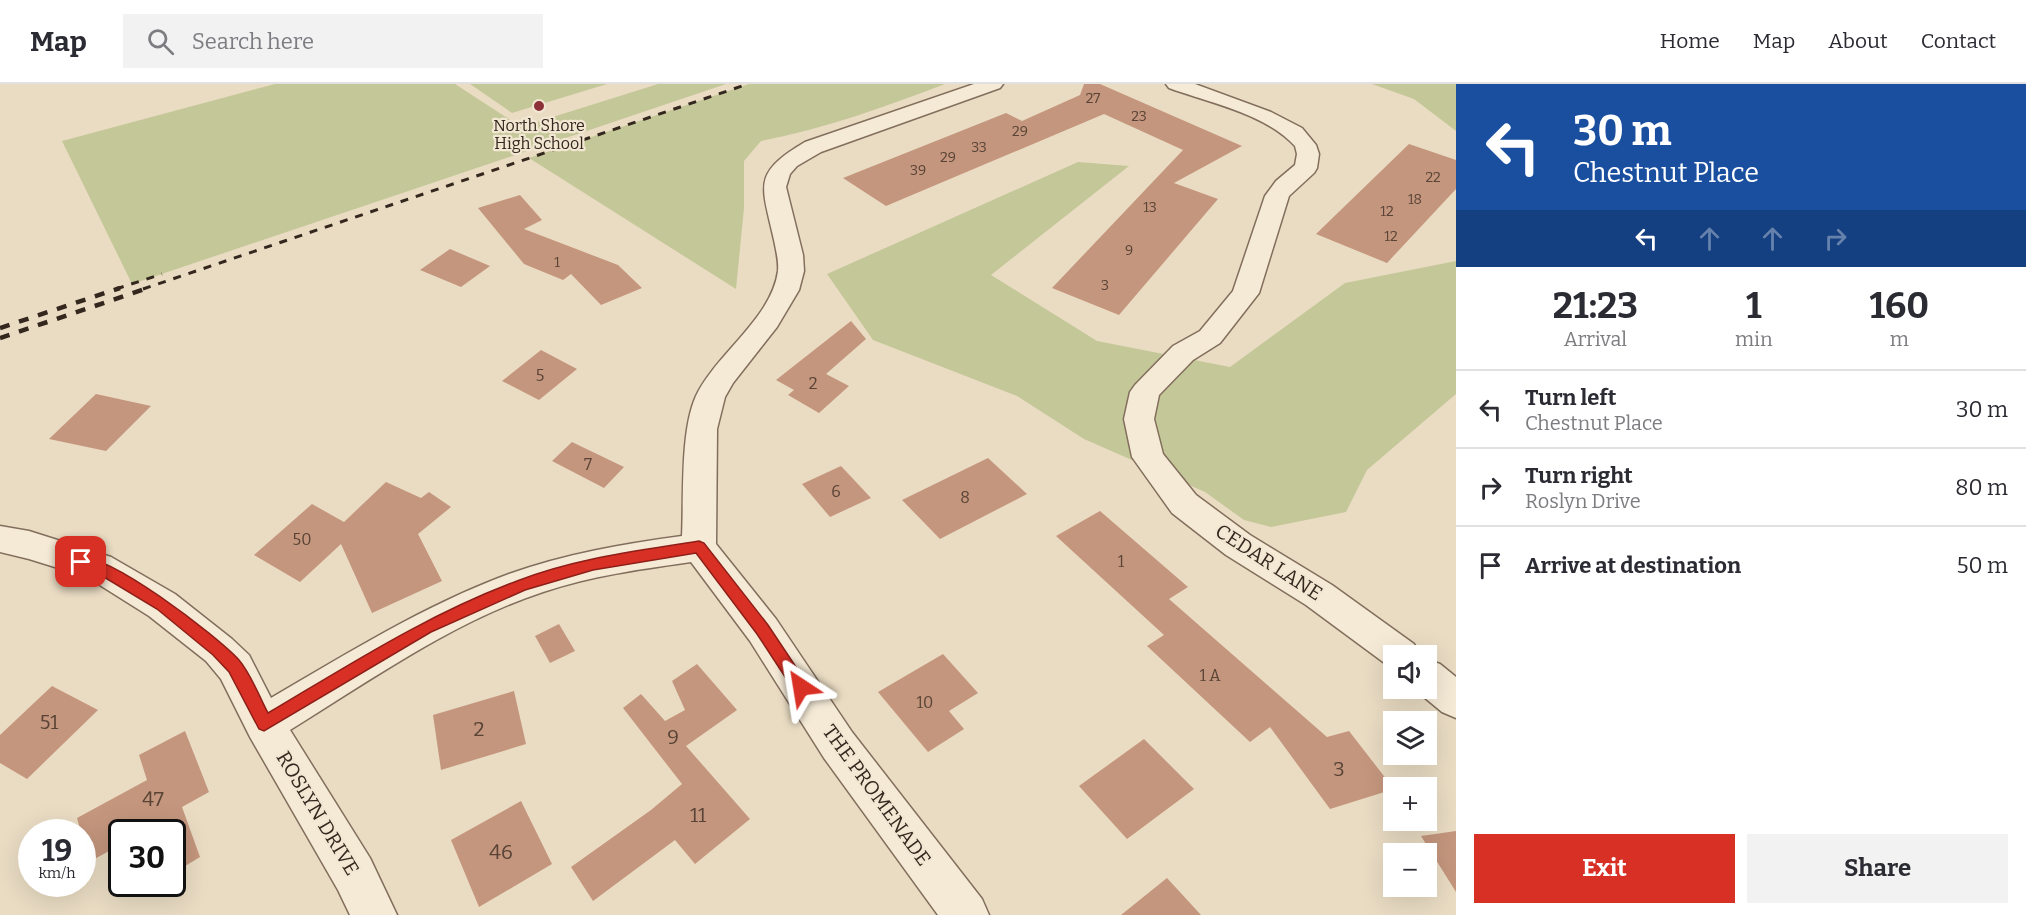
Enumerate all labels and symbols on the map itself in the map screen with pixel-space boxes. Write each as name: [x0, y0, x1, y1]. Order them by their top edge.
house number: 27: [1086, 90, 1100, 107]
marker: North Shore High School: [532, 99, 546, 113]
house number: 23: [1131, 108, 1147, 125]
place label: North Shore High School: [493, 116, 585, 153]
house number: 29: [1012, 123, 1028, 140]
house number: 33: [971, 139, 987, 156]
house number: 29: [940, 149, 956, 166]
house number: 39: [910, 162, 926, 179]
house number: 22: [1425, 169, 1441, 186]
house number: 18: [1408, 191, 1422, 208]
house number: 13: [1143, 199, 1157, 216]
house number: 12: [1380, 203, 1394, 220]
house number: 12: [1384, 228, 1398, 245]
house number: 9: [1125, 242, 1133, 259]
house number: 1: [554, 254, 560, 271]
house number: 3: [1101, 277, 1109, 294]
house number: 5: [536, 366, 544, 385]
house number: 2: [809, 374, 817, 393]
house number: 7: [584, 455, 592, 474]
house number: 6: [831, 482, 841, 501]
house number: 8: [960, 488, 970, 507]
street label: CEDAR LANE: [1211, 519, 1327, 605]
house number: 50: [293, 530, 311, 549]
pin: [55, 536, 106, 587]
house number: 1: [1118, 552, 1125, 571]
position arrow: [769, 655, 833, 719]
house number: 1 A: [1199, 666, 1221, 685]
house number: 10: [917, 693, 933, 712]
house number: 51: [40, 710, 58, 734]
house number: 2: [474, 717, 484, 741]
street label: THE PROMENADE: [818, 720, 936, 870]
house number: 9: [667, 725, 679, 749]
street label: ROSLYN DRIVE: [272, 747, 364, 879]
house number: 3: [1333, 757, 1345, 781]
house number: 47: [142, 787, 164, 811]
house number: 11: [690, 803, 706, 827]
speed limit sign: 30: [108, 819, 186, 897]
house number: 46: [489, 840, 513, 864]

